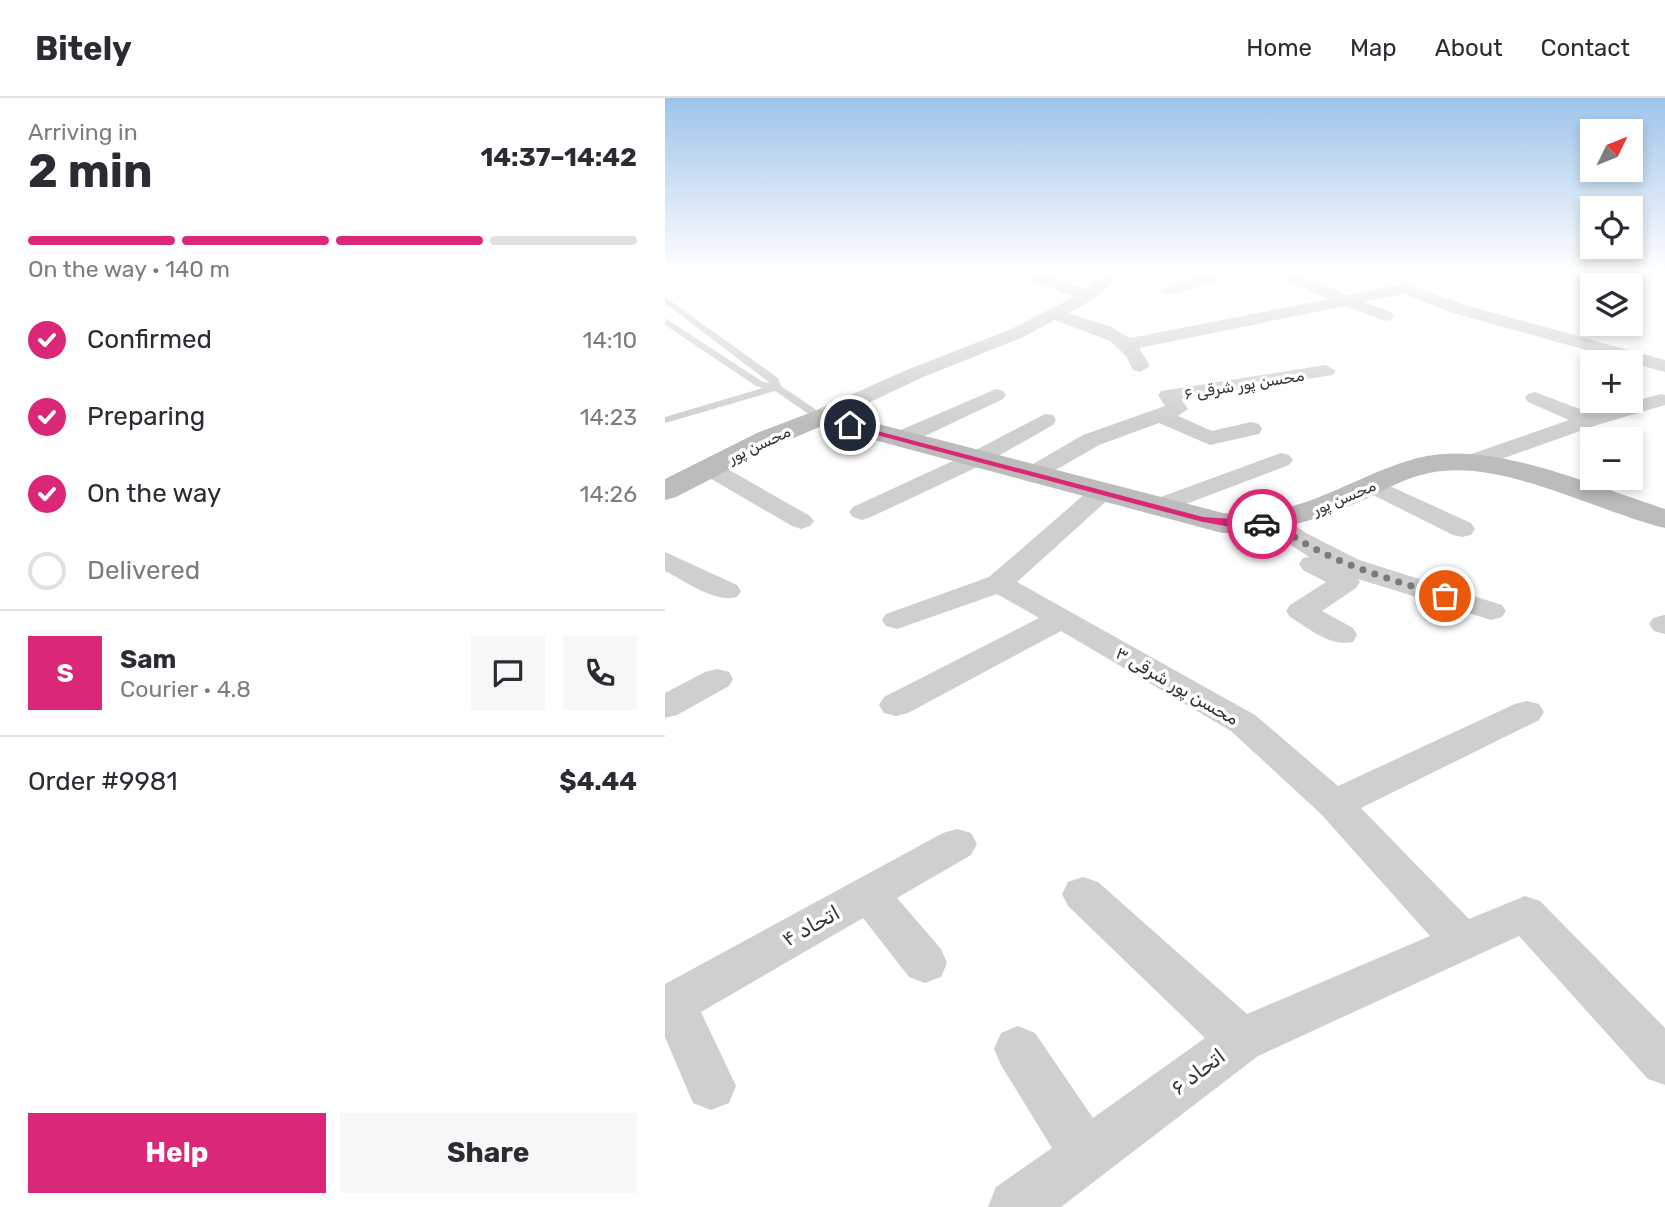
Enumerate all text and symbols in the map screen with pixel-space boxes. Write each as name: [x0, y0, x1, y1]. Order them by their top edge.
text: Bitely: [35, 29, 132, 68]
text: Home: [1246, 34, 1312, 62]
text: Map: [1350, 34, 1397, 62]
text: About: [1435, 34, 1503, 62]
text: Contact: [1541, 34, 1630, 62]
text: Arriving in: [28, 118, 138, 146]
north arrow: [1580, 119, 1643, 182]
map controls: [1580, 119, 1643, 490]
text: 14:37–14:42: [480, 142, 637, 173]
text: 2 min: [28, 144, 153, 199]
button: locate: [1580, 196, 1643, 259]
text: On the way · 140 m: [28, 255, 230, 283]
button: layers: [1580, 273, 1643, 336]
icon: check: [28, 321, 66, 359]
text: Confirmed: [87, 324, 212, 355]
text: 14:10: [583, 326, 637, 354]
button: +: [1580, 350, 1643, 413]
street label: محسن پور شرقی ۶: [1183, 366, 1306, 404]
pin: [820, 395, 880, 455]
icon: check: [28, 398, 66, 436]
text: Preparing: [87, 401, 205, 432]
text: 14:23: [580, 403, 637, 431]
icon: home: [831, 406, 869, 444]
street label: محسن پور: [724, 422, 794, 469]
button: −: [1580, 427, 1643, 490]
icon: check: [28, 475, 66, 513]
street label: محسن پور: [1309, 476, 1379, 521]
text: On the way: [87, 478, 221, 509]
text: 14:26: [580, 480, 637, 508]
courier: [1227, 489, 1297, 559]
icon: car: [1243, 505, 1281, 543]
text: Delivered: [87, 555, 200, 586]
pin: [1415, 566, 1475, 626]
icon: bag: [1426, 577, 1464, 615]
button: chat: [471, 636, 545, 710]
button: phone: [563, 636, 637, 710]
street label: محسن پور شرقی ۳: [1111, 642, 1243, 731]
text: Sam: [120, 644, 176, 675]
text: S: [56, 658, 74, 689]
text: Courier · 4.8: [120, 675, 251, 703]
text: Order #9981: [28, 766, 178, 797]
text: $4.44: [559, 766, 637, 797]
street label: اتحاد ۴: [778, 900, 844, 952]
street label: اتحاد ۶: [1166, 1043, 1230, 1100]
button: Help: [28, 1113, 326, 1193]
button: Share: [340, 1113, 637, 1193]

